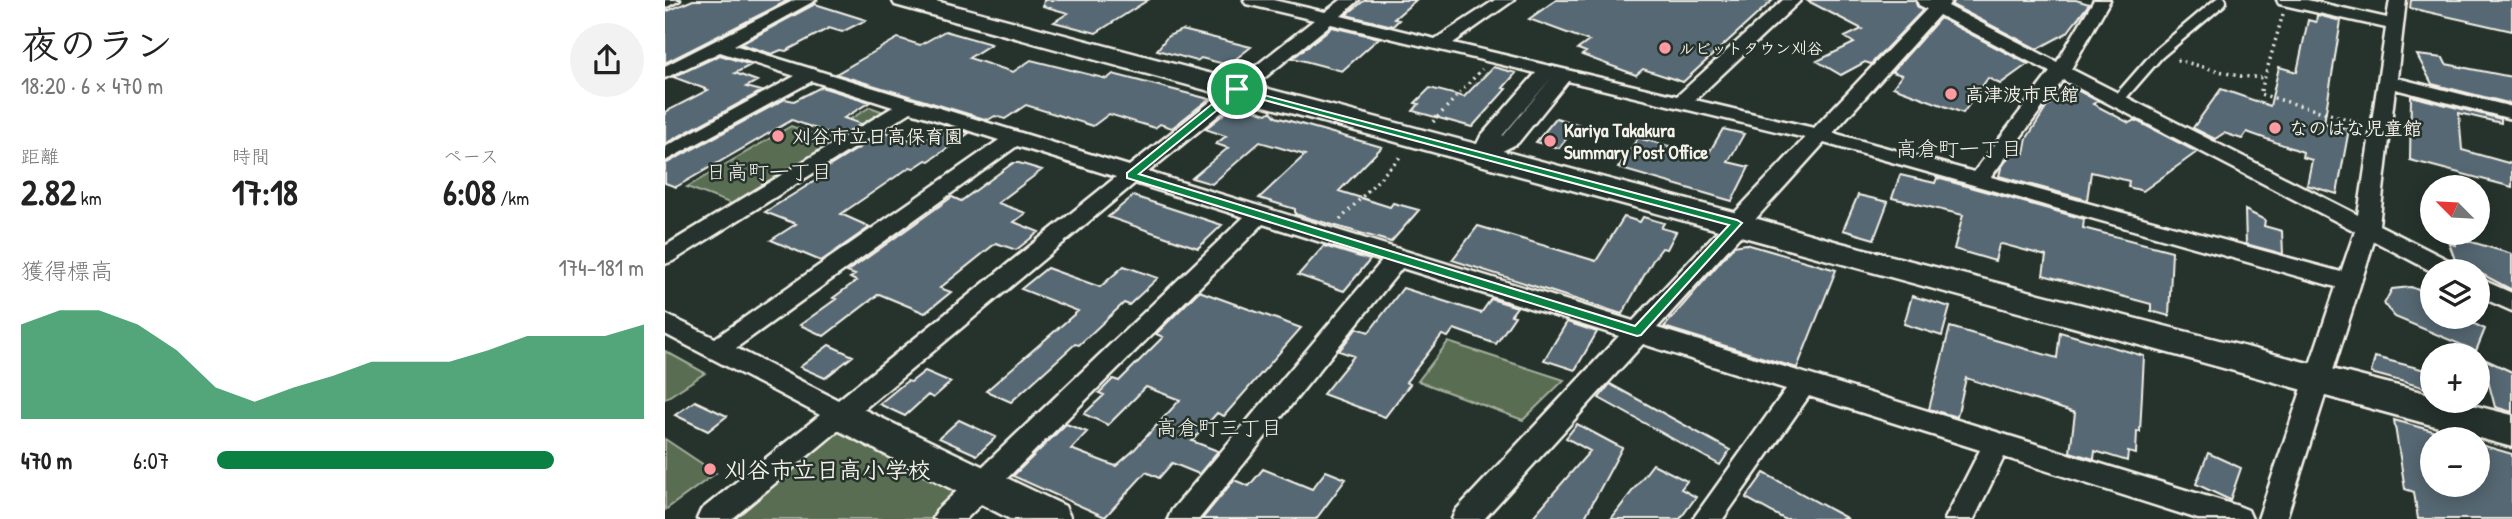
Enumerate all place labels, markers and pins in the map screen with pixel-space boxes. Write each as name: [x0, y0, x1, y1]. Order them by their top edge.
place label: ルビットタウン刈谷: [1679, 37, 1823, 59]
marker: ルビットタウン刈谷: [1657, 40, 1673, 56]
pin: [1207, 59, 1267, 119]
place label: 高津波市民館: [1965, 81, 2079, 107]
marker: 高津波市民館: [1943, 86, 1959, 102]
place label: なのはな児童館: [2289, 115, 2422, 141]
place label: Kariya Takakura Summary Post Office: [1564, 117, 1709, 166]
marker: なのはな児童館: [2267, 120, 2283, 136]
place label: 刈谷市立日高保育園: [792, 123, 963, 149]
marker: 刈谷市立日高保育園: [770, 128, 786, 144]
marker: Kariya Takakura Summary Post Office: [1542, 133, 1558, 149]
place label: 刈谷市立日高小学校: [724, 454, 931, 485]
marker: 刈谷市立日高小学校: [702, 461, 718, 477]

